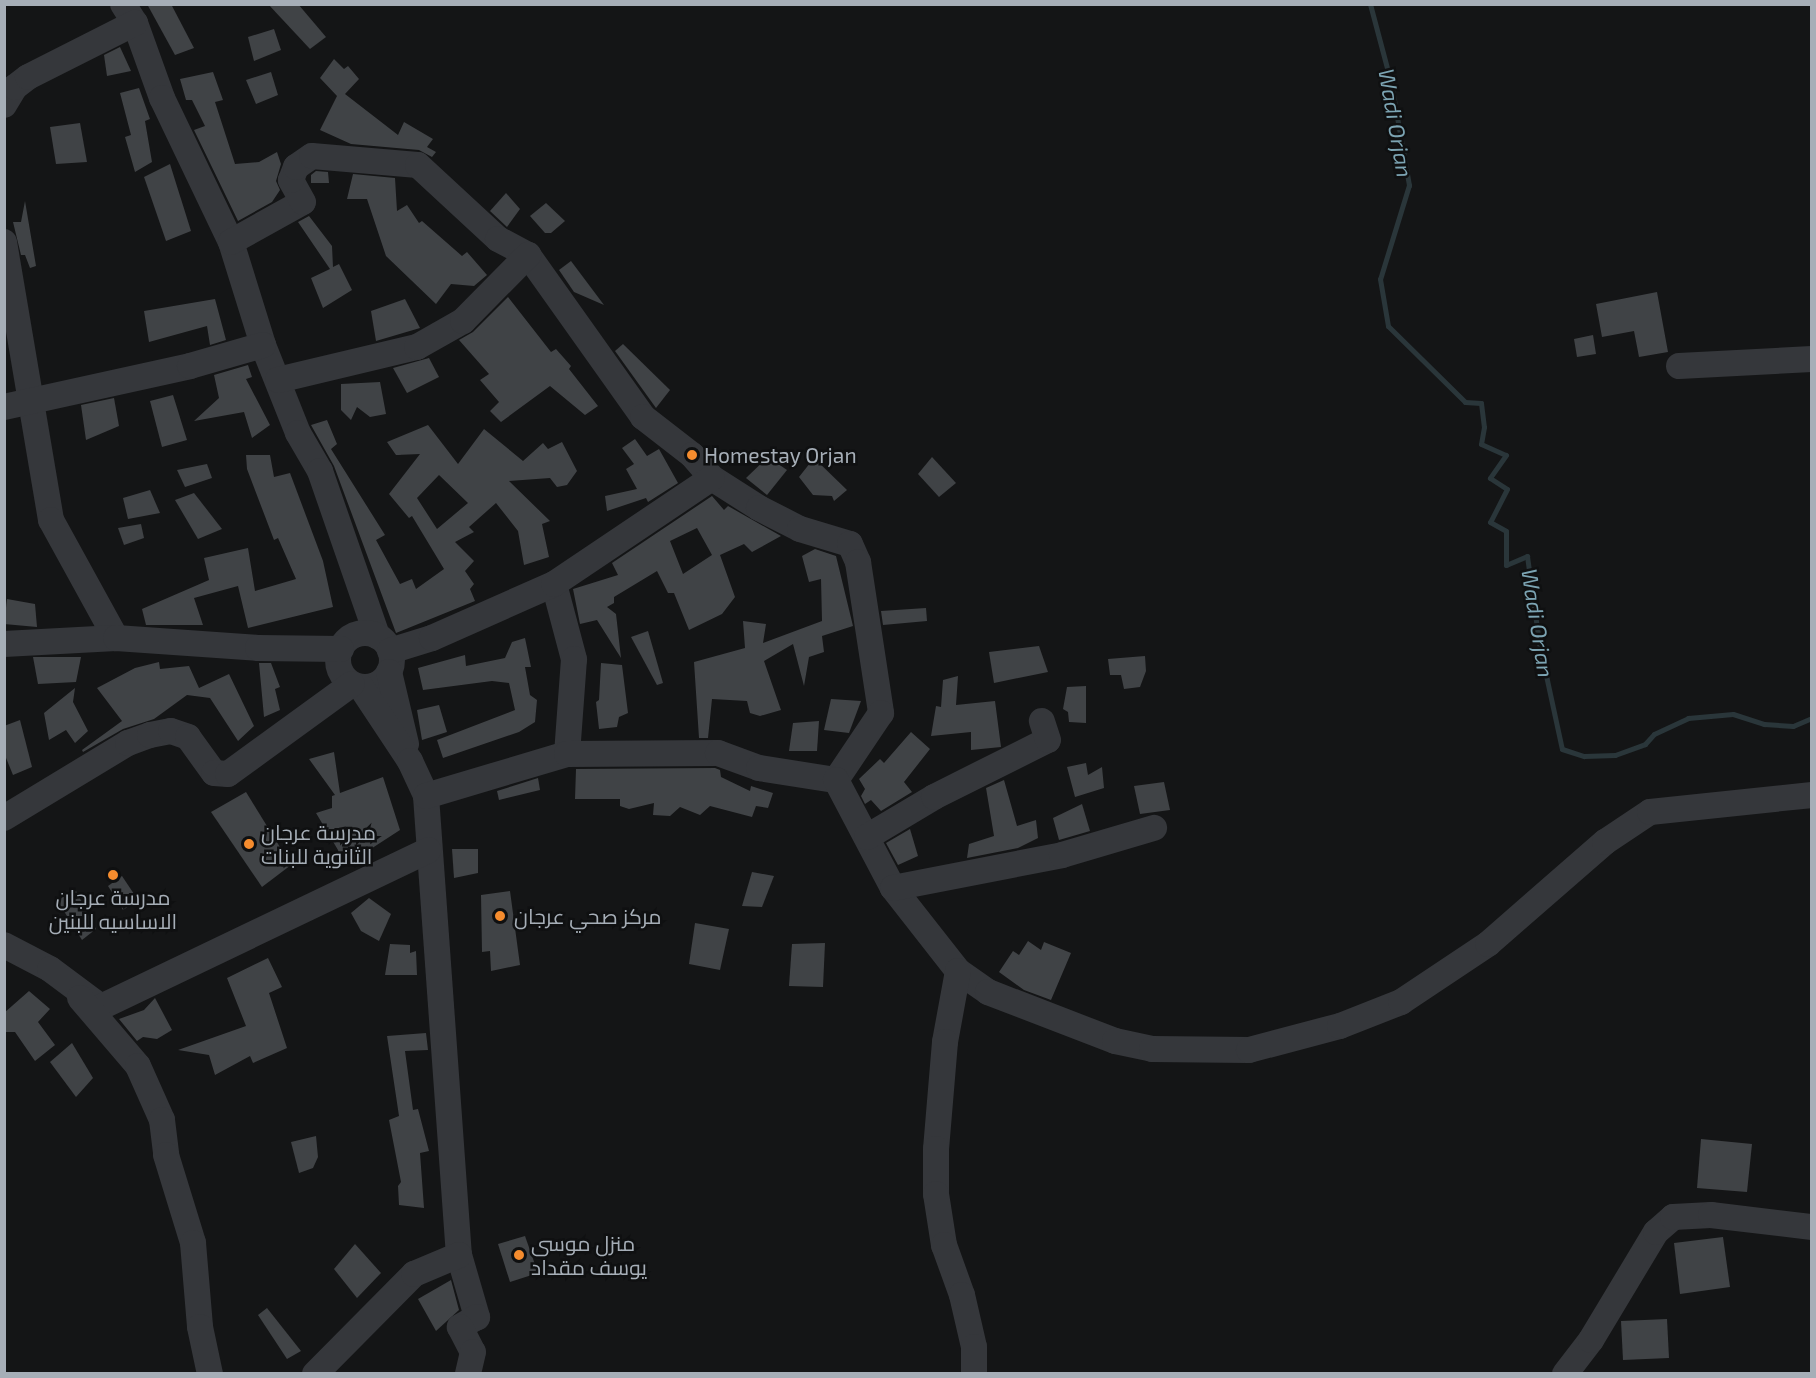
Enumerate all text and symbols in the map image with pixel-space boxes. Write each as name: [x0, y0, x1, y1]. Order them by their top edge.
water label: Wadi Orjan: [1373, 67, 1419, 179]
place label: Homestay Orjan: [704, 442, 857, 468]
marker: Homestay Orjan: [685, 448, 699, 462]
water label: Wadi Orjan: [1516, 567, 1560, 679]
place label: مدرسة عرجان الثانوية للبنات: [261, 819, 376, 869]
marker: مدرسة عرجان الثانوية للبنات: [242, 837, 256, 851]
marker: مدرسة عرجان الاساسيه للبنين: [106, 868, 120, 882]
place label: مدرسة عرجان الاساسيه للبنين: [49, 884, 177, 934]
place label: مركز صحي عرجان: [514, 903, 662, 929]
marker: مركز صحي عرجان: [491, 907, 509, 925]
place label: منزل موسى يوسف مقداد: [531, 1230, 647, 1280]
marker: منزل موسى يوسف مقداد: [512, 1248, 526, 1262]

